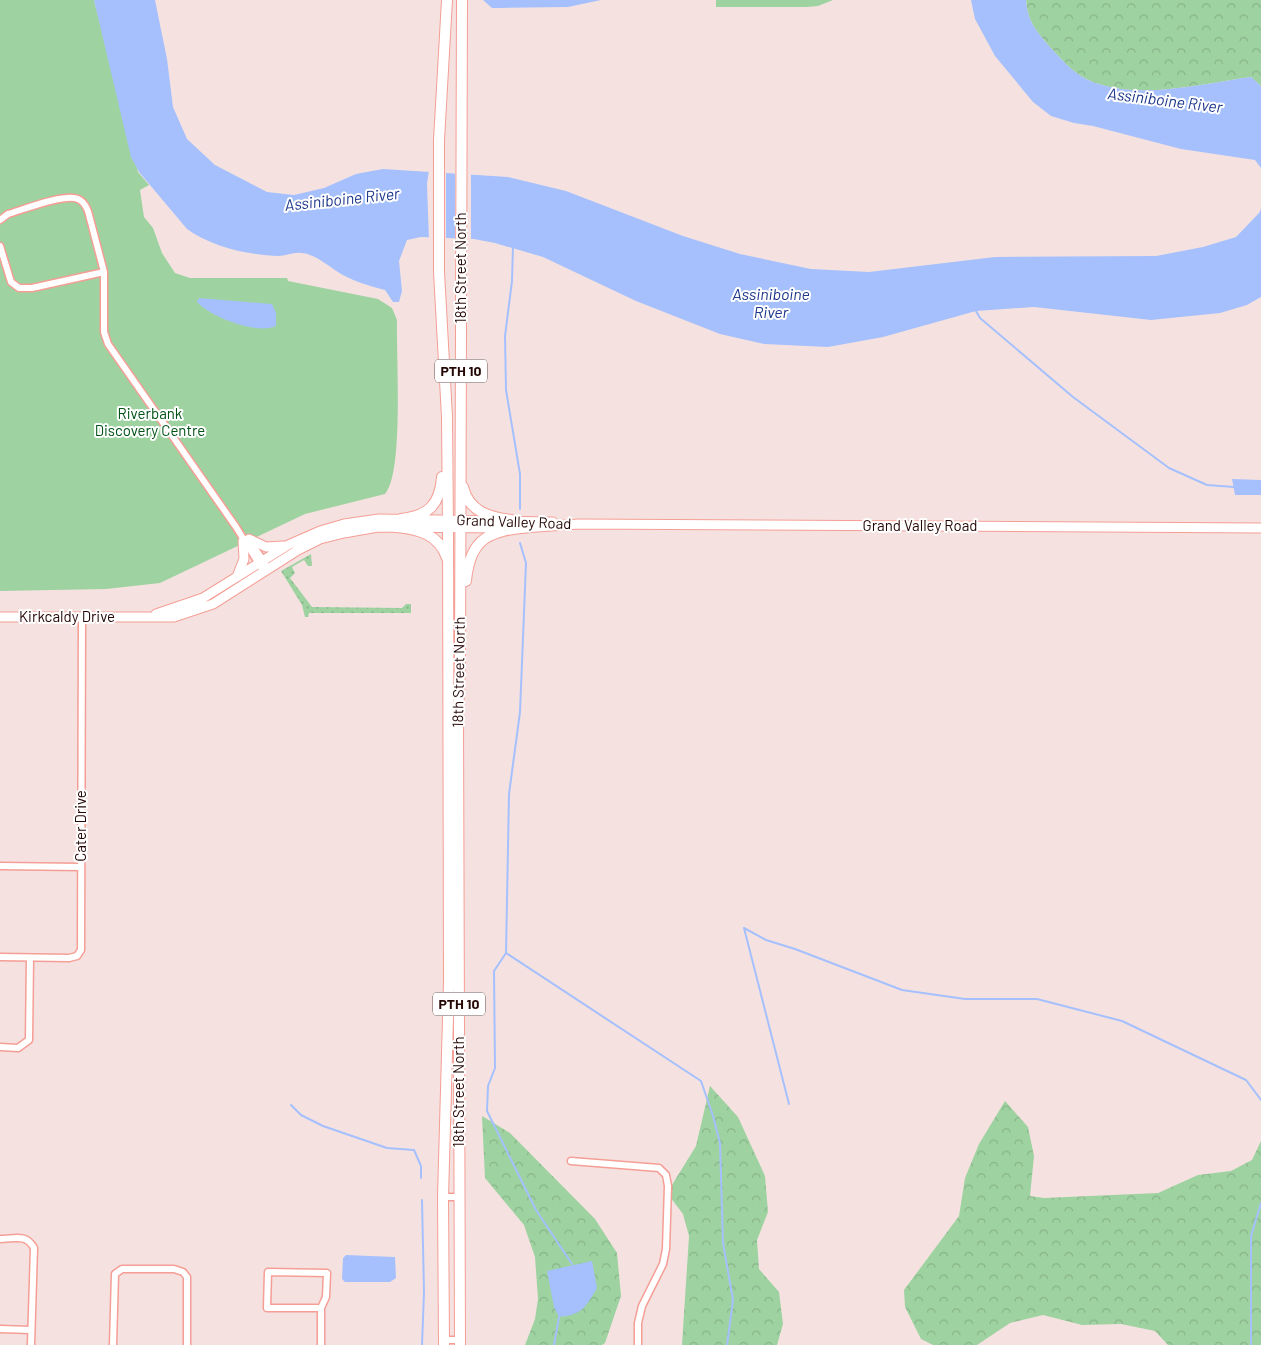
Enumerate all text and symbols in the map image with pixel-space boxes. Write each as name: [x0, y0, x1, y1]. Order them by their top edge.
water label: Assiniboine River: [1107, 83, 1225, 116]
water label: Assiniboine River: [284, 183, 402, 214]
street label: 18th Street North: [451, 212, 469, 324]
water label: Assiniboine River: [732, 284, 810, 321]
road number: PTH 10: [435, 360, 487, 382]
park label: Riverbank Discovery Centre: [95, 404, 205, 439]
street label: Grand Valley Road: [456, 510, 572, 532]
street label: Grand Valley Road: [862, 516, 978, 534]
street label: Kirkcaldy Drive: [19, 607, 115, 625]
street label: 18th Street North: [448, 616, 468, 728]
street label: Cater Drive: [71, 790, 89, 862]
road number: PTH 10: [433, 992, 485, 1016]
street label: 18th Street North: [449, 1036, 467, 1148]

